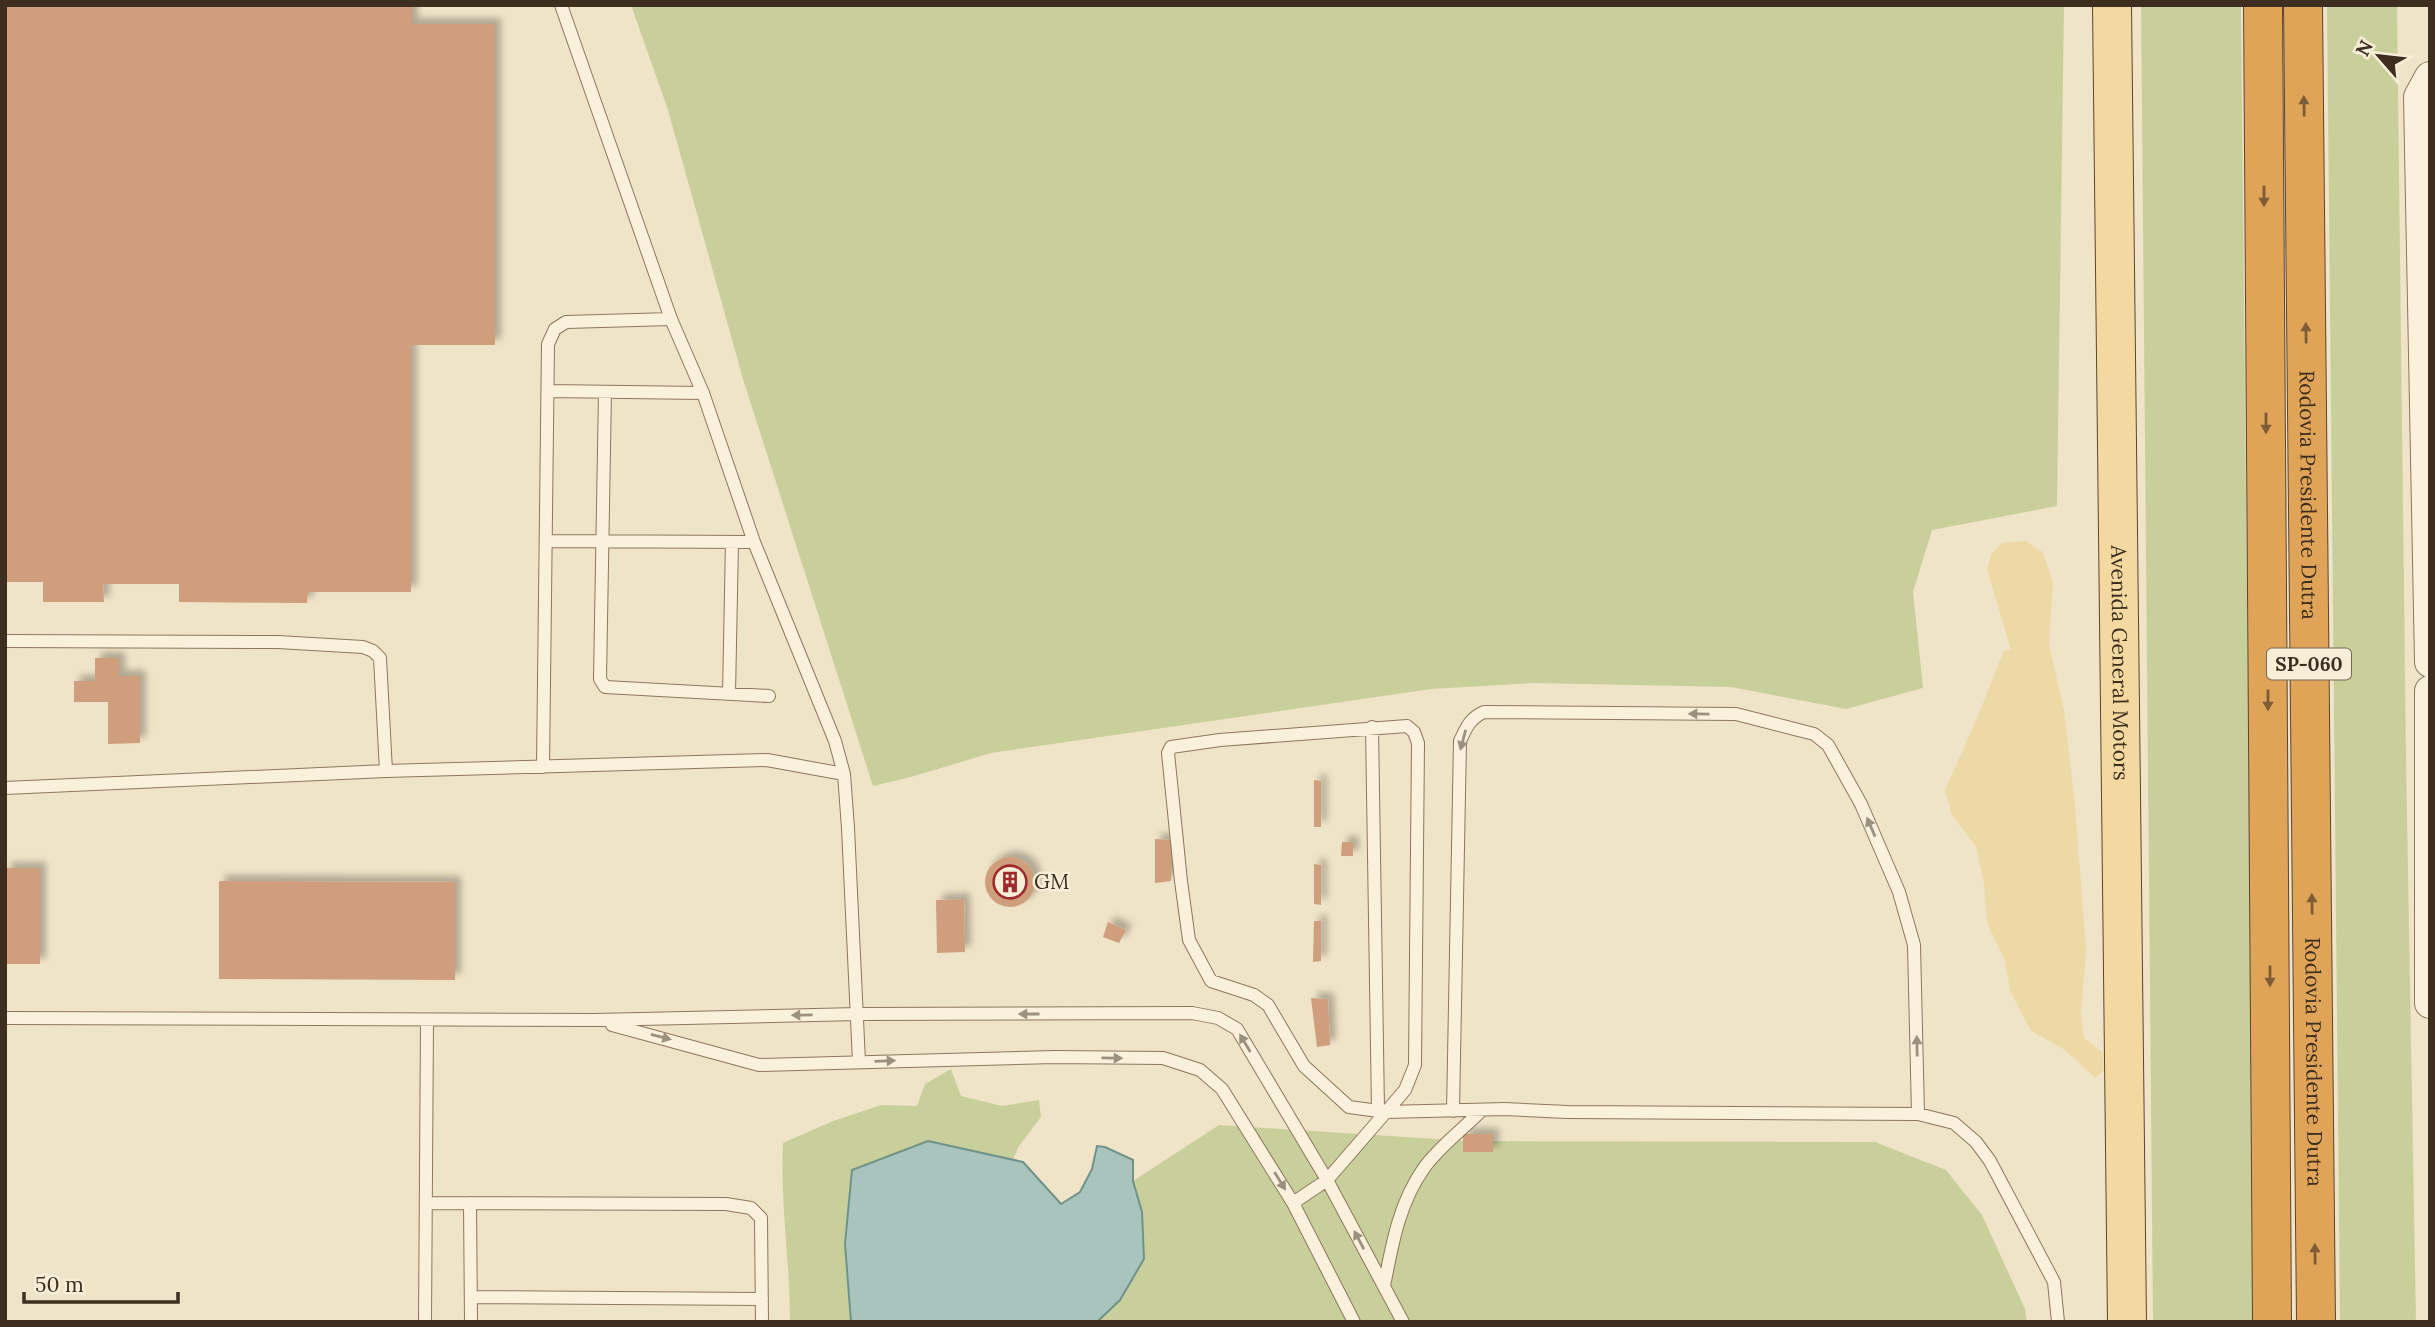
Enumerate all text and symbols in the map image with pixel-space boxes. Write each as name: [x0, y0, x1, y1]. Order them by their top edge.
north arrow: [2344, 21, 2414, 91]
text: N: [2350, 36, 2378, 60]
one-way arrow: [2298, 94, 2310, 116]
one-way arrow: [2259, 185, 2270, 207]
one-way arrow: [2300, 322, 2312, 344]
street label: Rodovia Presidente Dutra: [2294, 370, 2323, 620]
one-way arrow: [2260, 413, 2272, 435]
street label: Avenida General Motors: [2105, 544, 2135, 781]
road number: SP-060: [2267, 649, 2351, 680]
one-way arrow: [2262, 689, 2274, 711]
one-way arrow: [1688, 708, 1710, 720]
one-way arrow: [1457, 729, 1468, 751]
one-way arrow: [1865, 816, 1876, 837]
building icon: GM: [991, 863, 1029, 901]
place label: GM: [1034, 868, 1069, 895]
one-way arrow: [2306, 892, 2318, 914]
street label: Rodovia Presidente Dutra: [2299, 937, 2329, 1187]
one-way arrow: [2264, 966, 2276, 988]
one-way arrow: [1018, 1008, 1040, 1020]
one-way arrow: [791, 1010, 813, 1021]
one-way arrow: [650, 1032, 672, 1043]
one-way arrow: [1239, 1034, 1252, 1053]
one-way arrow: [1911, 1035, 1923, 1057]
one-way arrow: [1102, 1052, 1124, 1063]
one-way arrow: [874, 1056, 896, 1067]
one-way arrow: [1273, 1172, 1286, 1191]
one-way arrow: [1353, 1230, 1365, 1250]
one-way arrow: [2309, 1242, 2321, 1264]
scale bar: [24, 1260, 178, 1304]
text: 50 m: [35, 1271, 84, 1298]

